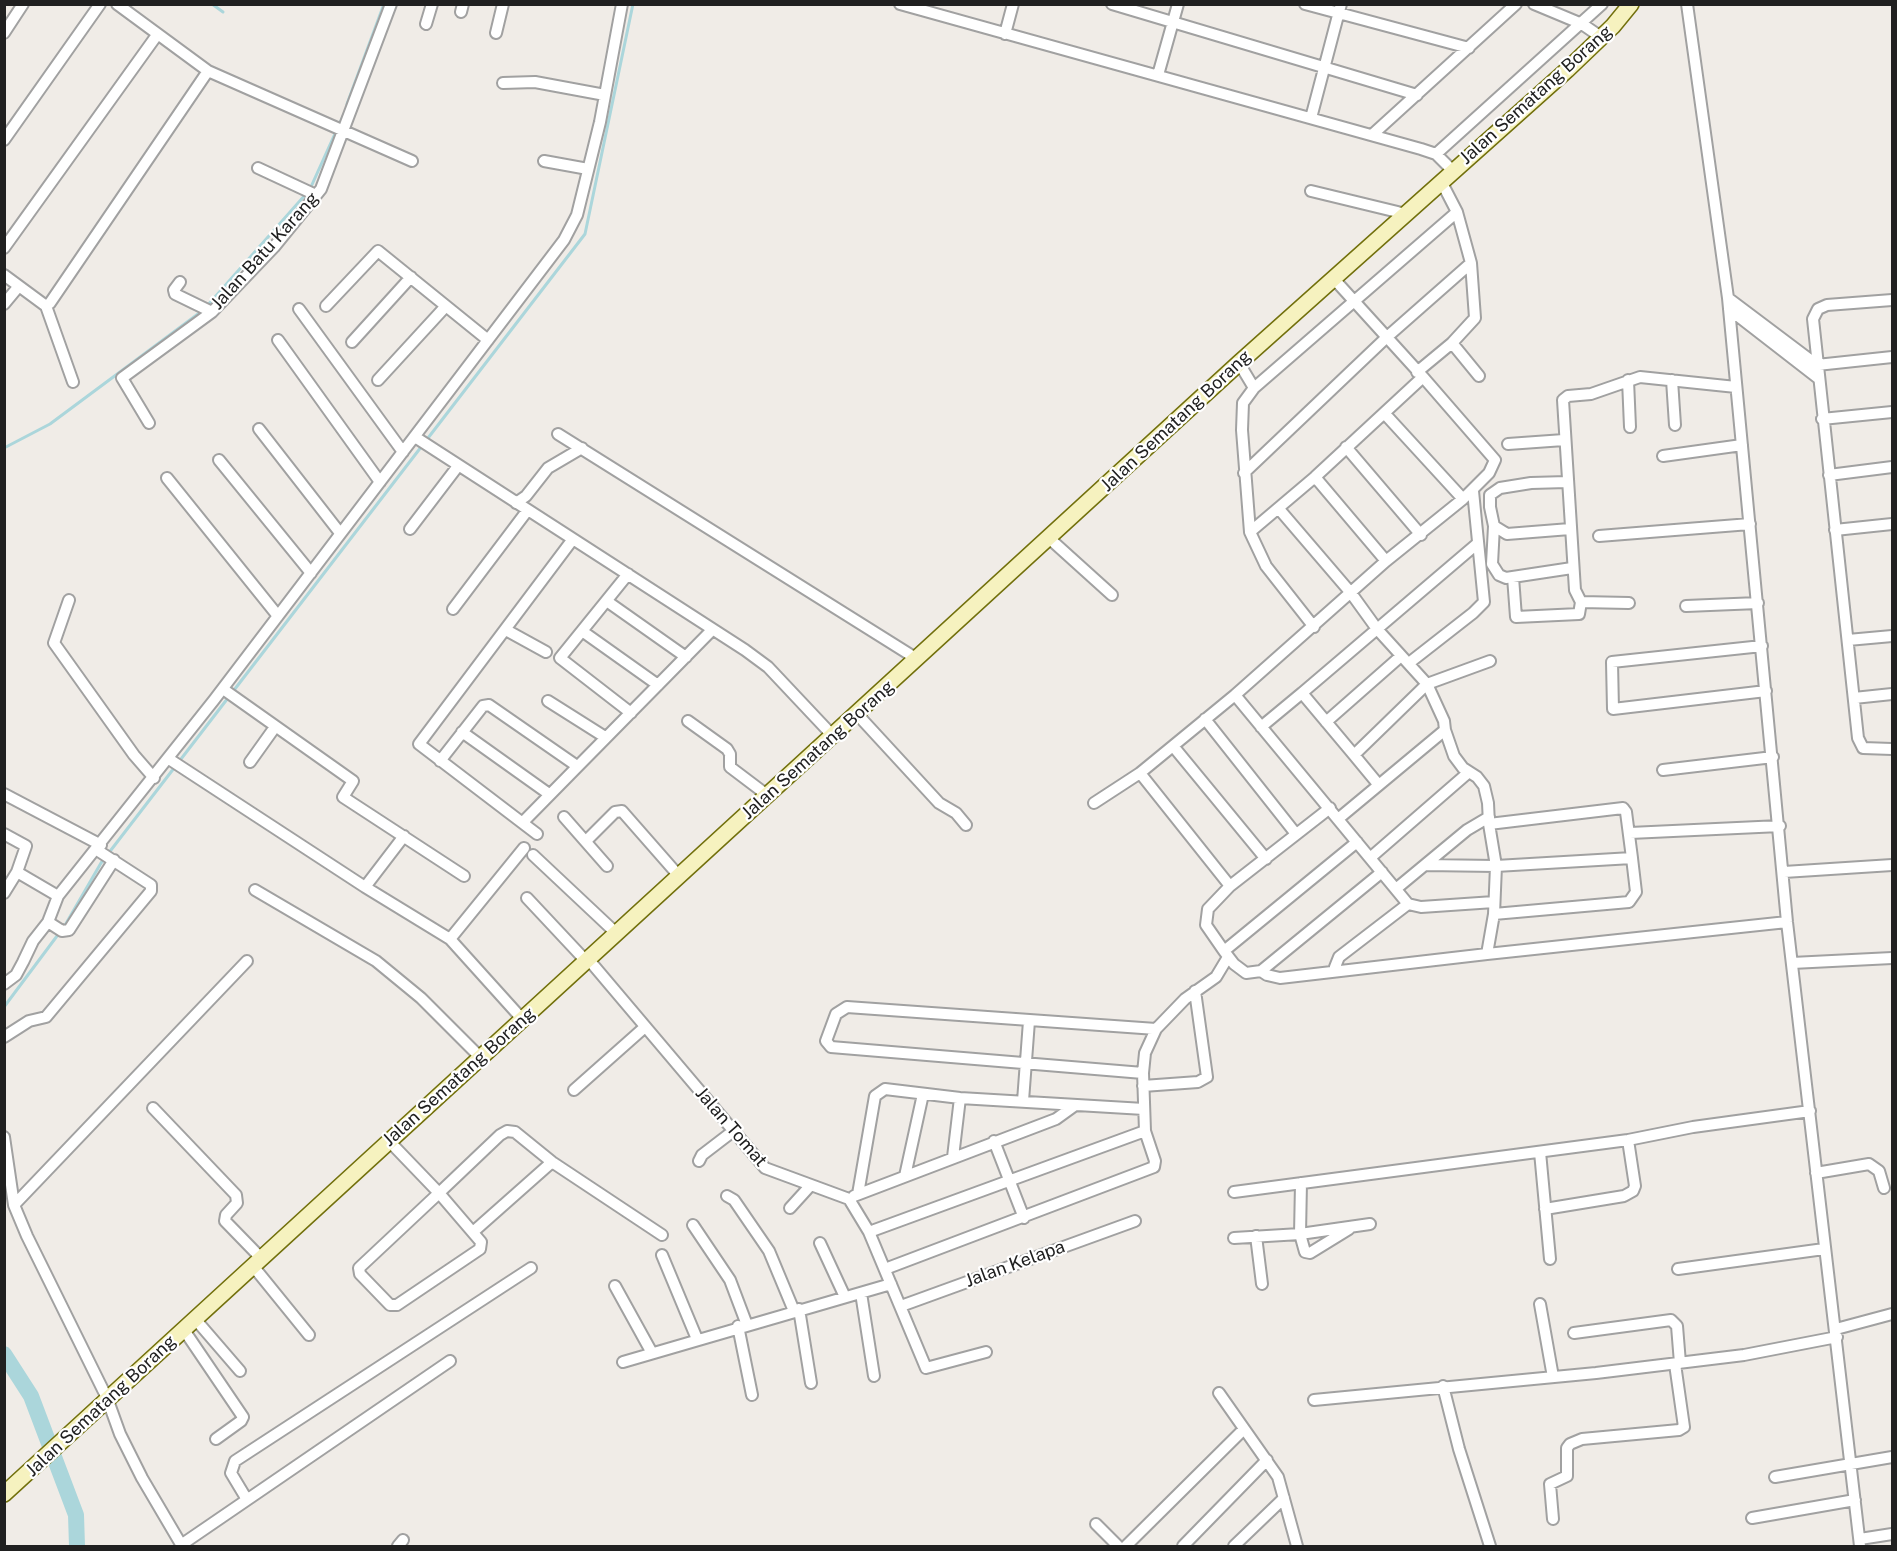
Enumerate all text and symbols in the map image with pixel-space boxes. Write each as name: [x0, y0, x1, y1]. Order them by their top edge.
street label: Jalan Sematang Borang: [1455, 21, 1617, 169]
street label: Jalan Batu Karang: [207, 188, 323, 314]
street label: Jalan Sematang Borang: [1096, 346, 1256, 496]
street label: Jalan Sematang Borang: [737, 676, 899, 824]
street label: Jalan Sematang Borang: [378, 1003, 540, 1151]
street label: Jalan Tomat: [690, 1083, 772, 1171]
street label: Jalan Kelapa: [962, 1236, 1068, 1292]
street label: Jalan Sematang Borang: [21, 1331, 181, 1481]

